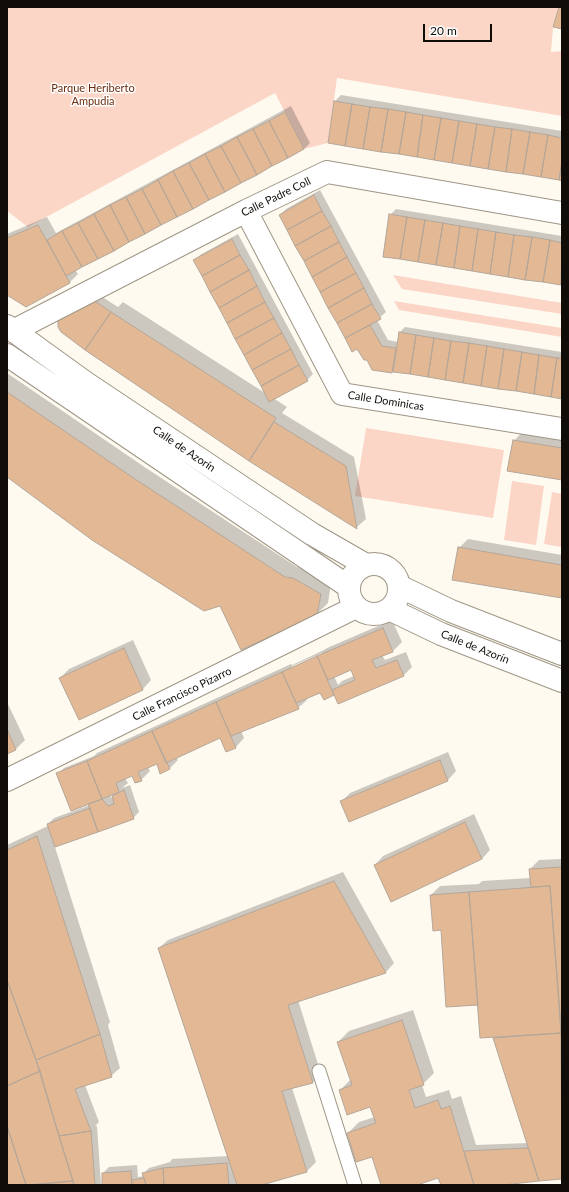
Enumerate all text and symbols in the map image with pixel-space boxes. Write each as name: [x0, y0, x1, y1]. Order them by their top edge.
scale bar: [425, 16, 494, 42]
text: 20 m: [430, 23, 457, 38]
park label: Parque Heriberto Ampudia: [51, 81, 135, 107]
street label: Calle Padre Coll: [239, 174, 313, 220]
street label: Calle Dominicas: [347, 388, 425, 414]
street label: Calle de Azorín: [150, 423, 218, 475]
street label: Calle de Azorín: [439, 627, 511, 667]
street label: Calle Francisco Pizarro: [130, 664, 234, 724]

